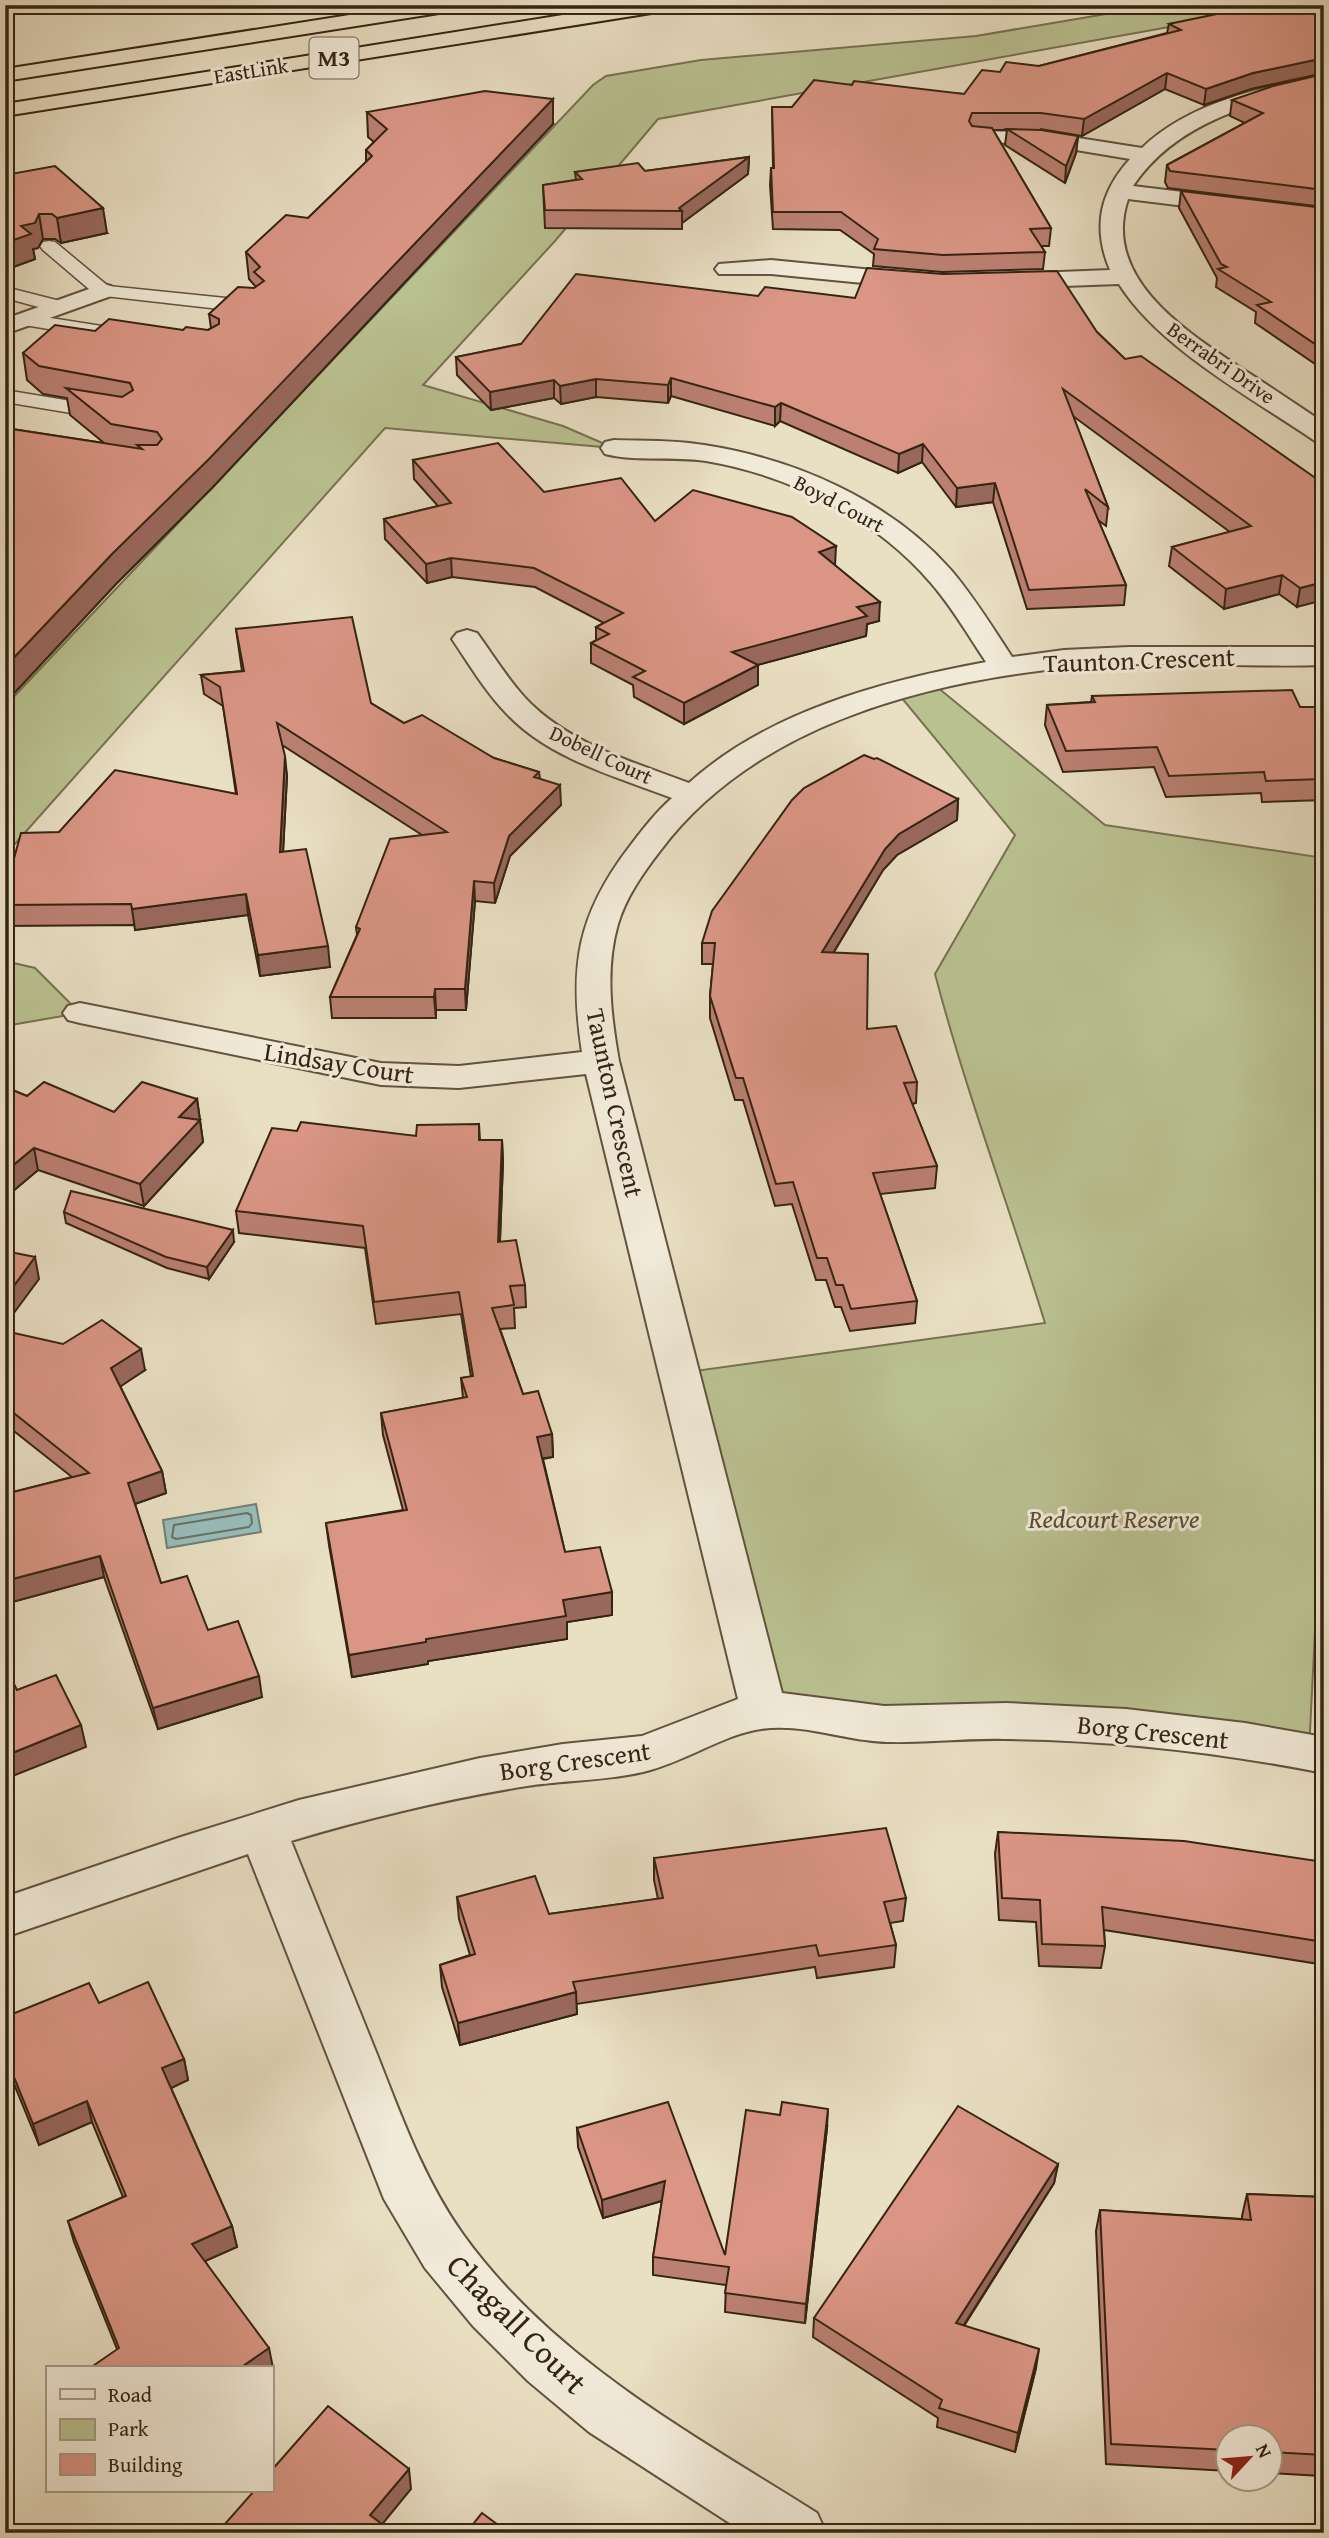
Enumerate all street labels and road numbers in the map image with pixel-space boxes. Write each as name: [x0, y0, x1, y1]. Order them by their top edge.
road number: M3: [310, 38, 358, 78]
street label: EastLink: [212, 49, 291, 92]
street label: Berrabri Drive: [1161, 314, 1282, 411]
street label: Boyd Court: [788, 467, 891, 541]
street label: Taunton Crescent: [1042, 637, 1235, 682]
street label: Dobell Court: [545, 717, 658, 792]
street label: Taunton Crescent: [576, 1005, 654, 1201]
street label: Lindsay Court: [261, 1031, 417, 1094]
street label: Borg Crescent: [1075, 1704, 1231, 1759]
street label: Borg Crescent: [497, 1731, 653, 1790]
street label: Chagall Court: [436, 2243, 598, 2405]

